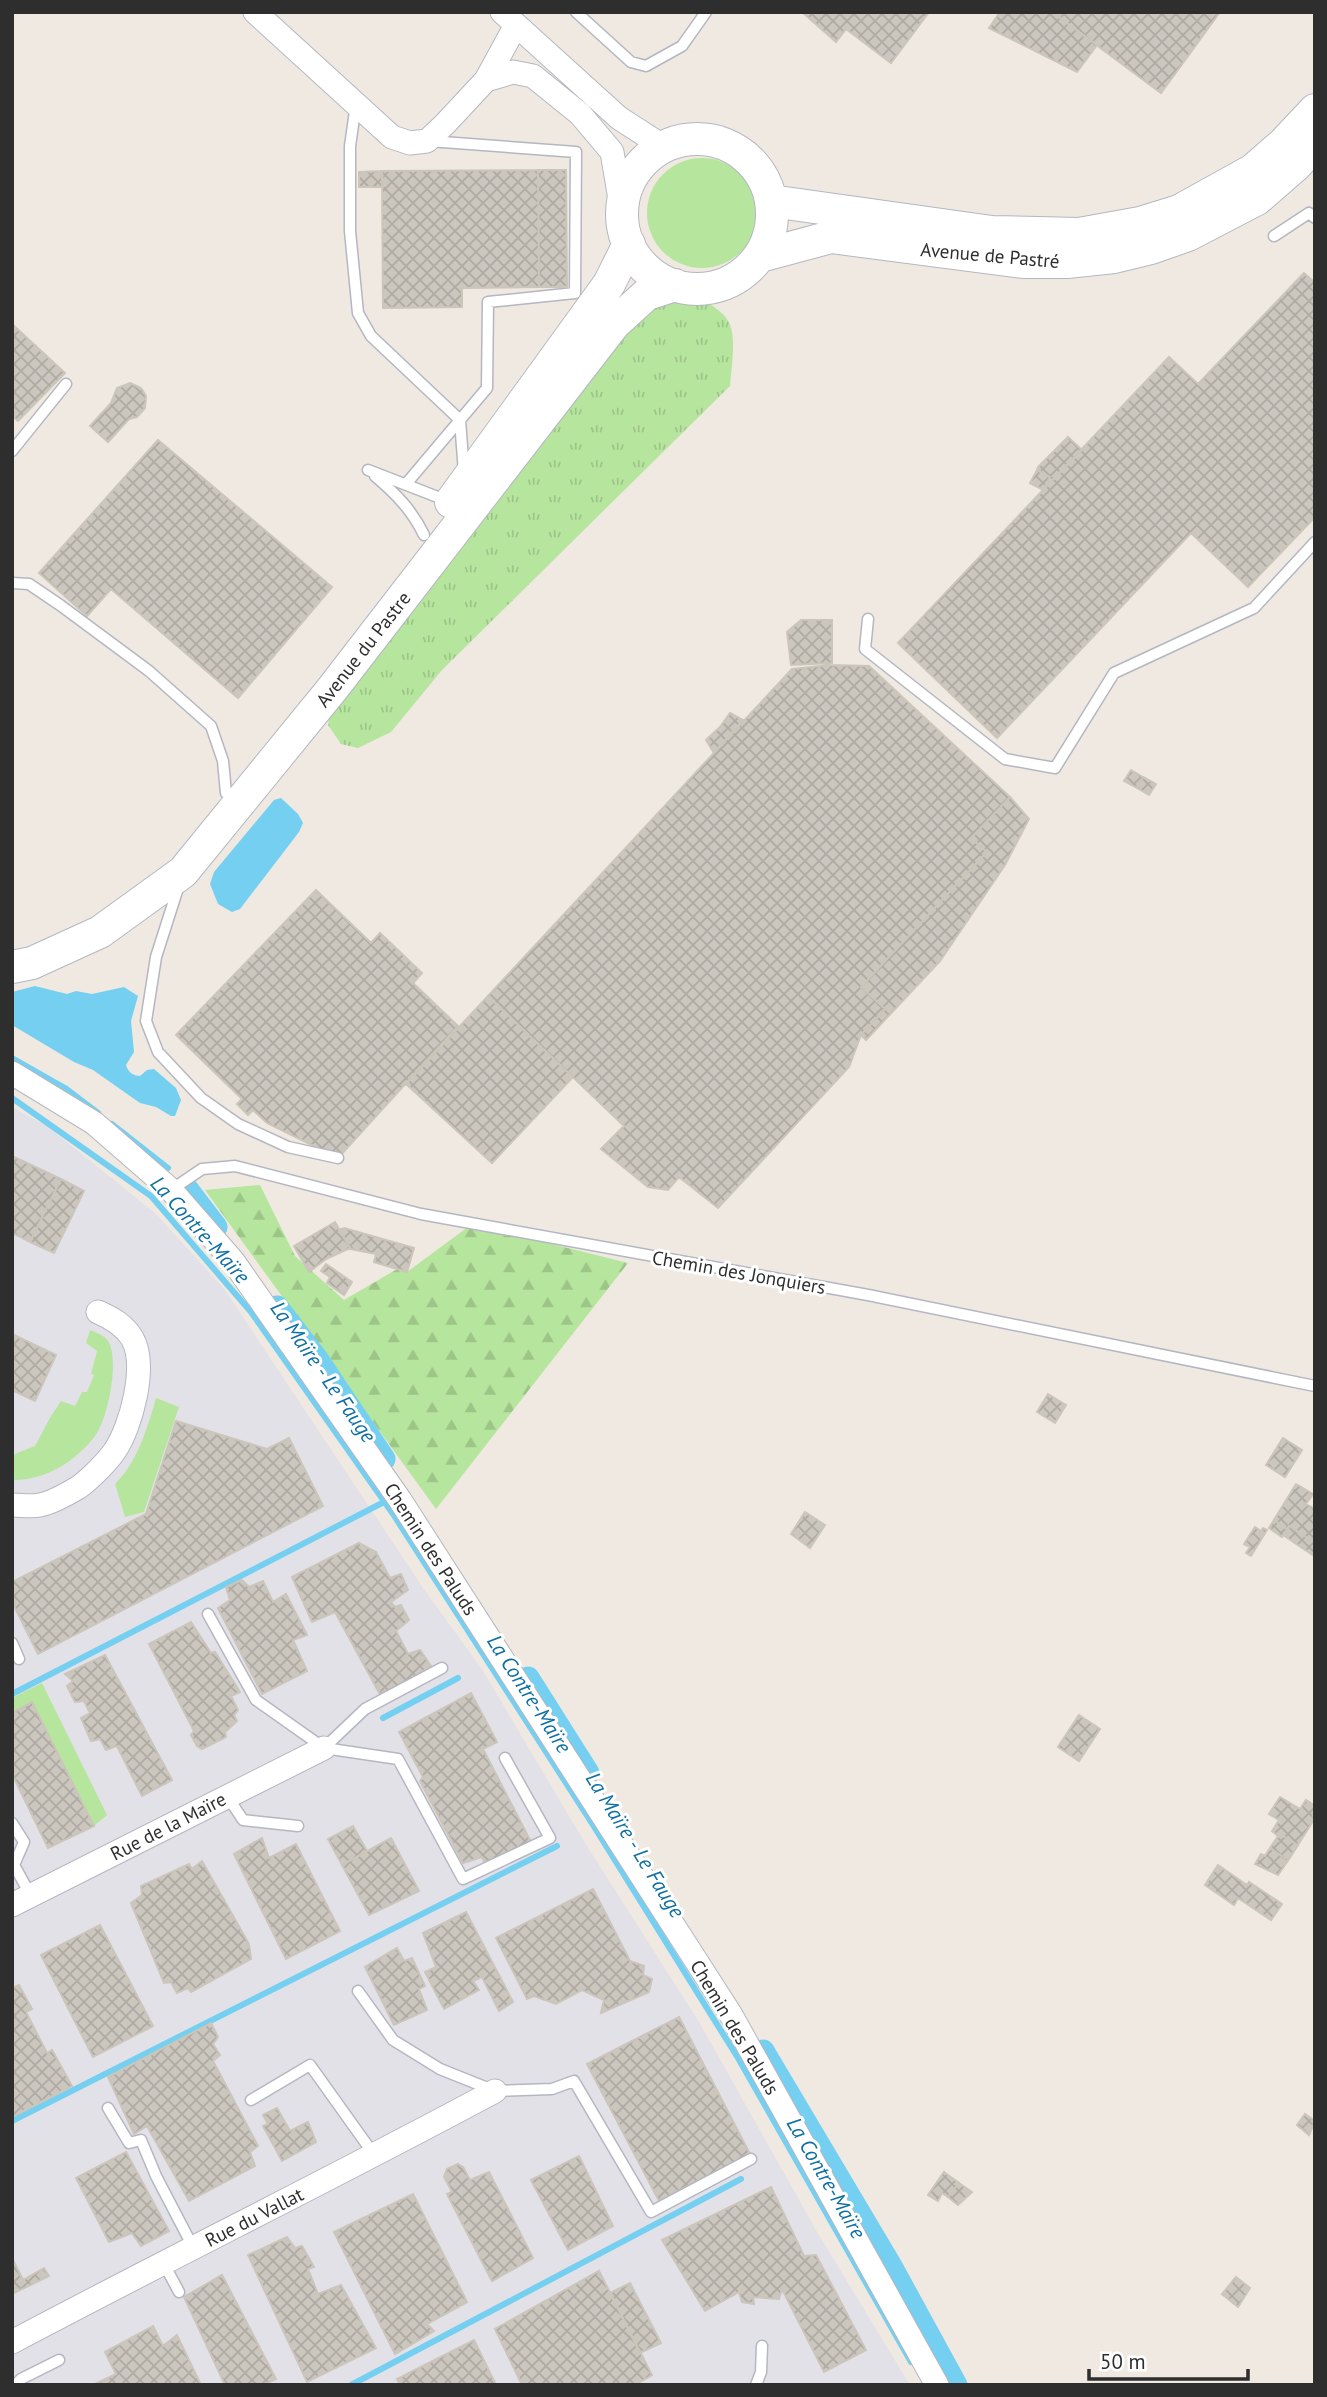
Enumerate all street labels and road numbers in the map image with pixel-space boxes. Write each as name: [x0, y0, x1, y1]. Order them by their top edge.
street label: Avenue de Pastré: [920, 237, 1060, 273]
street label: Avenue du Pastre: [310, 586, 416, 712]
street label: Chemin des Jonquiers: [650, 1245, 828, 1299]
street label: Chemin des Paluds: [379, 1478, 483, 1620]
street label: Rue de la Maïre: [106, 1787, 230, 1865]
street label: Chemin des Paluds: [685, 1955, 785, 2099]
street label: Rue du Vallat: [201, 2182, 308, 2252]

